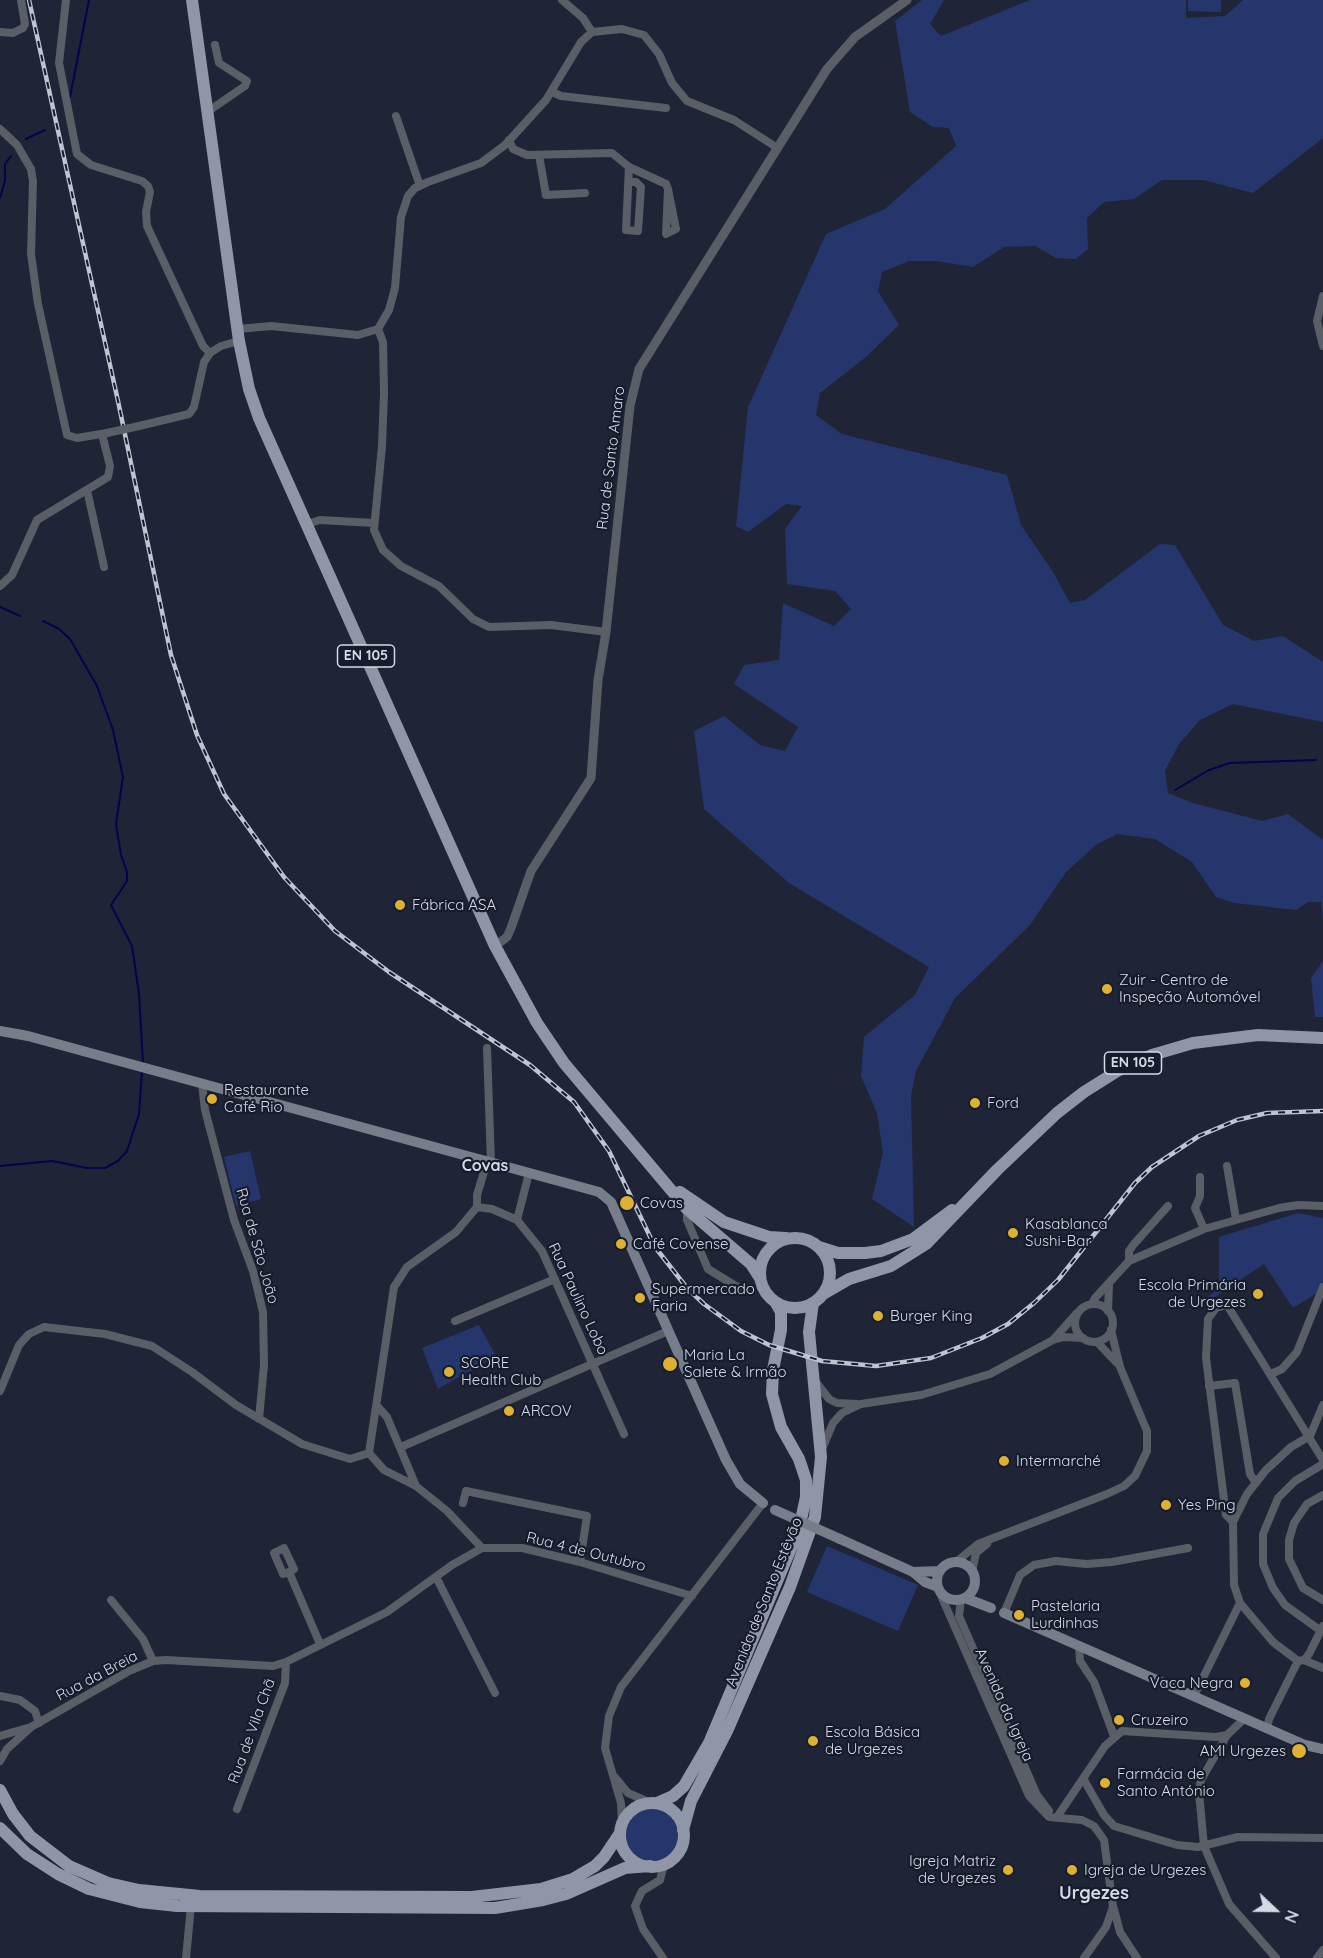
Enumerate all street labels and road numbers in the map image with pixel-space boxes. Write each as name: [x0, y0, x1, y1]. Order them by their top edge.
street label: Rua de Santo Amaro: [593, 385, 629, 531]
road number: EN 105: [338, 645, 394, 667]
road number: EN 105: [1104, 1052, 1162, 1074]
street label: Rua de São João: [232, 1186, 282, 1306]
street label: Rua Paulino Lobo: [544, 1240, 612, 1358]
street label: Avenida de Santo Estêvão: [722, 1515, 806, 1689]
street label: Rua 4 de Outubro: [524, 1528, 648, 1576]
street label: Avenida da Igreja: [971, 1646, 1037, 1764]
street label: Rua da Breia: [53, 1647, 141, 1705]
street label: Rua de Vila Chã: [225, 1676, 279, 1786]

